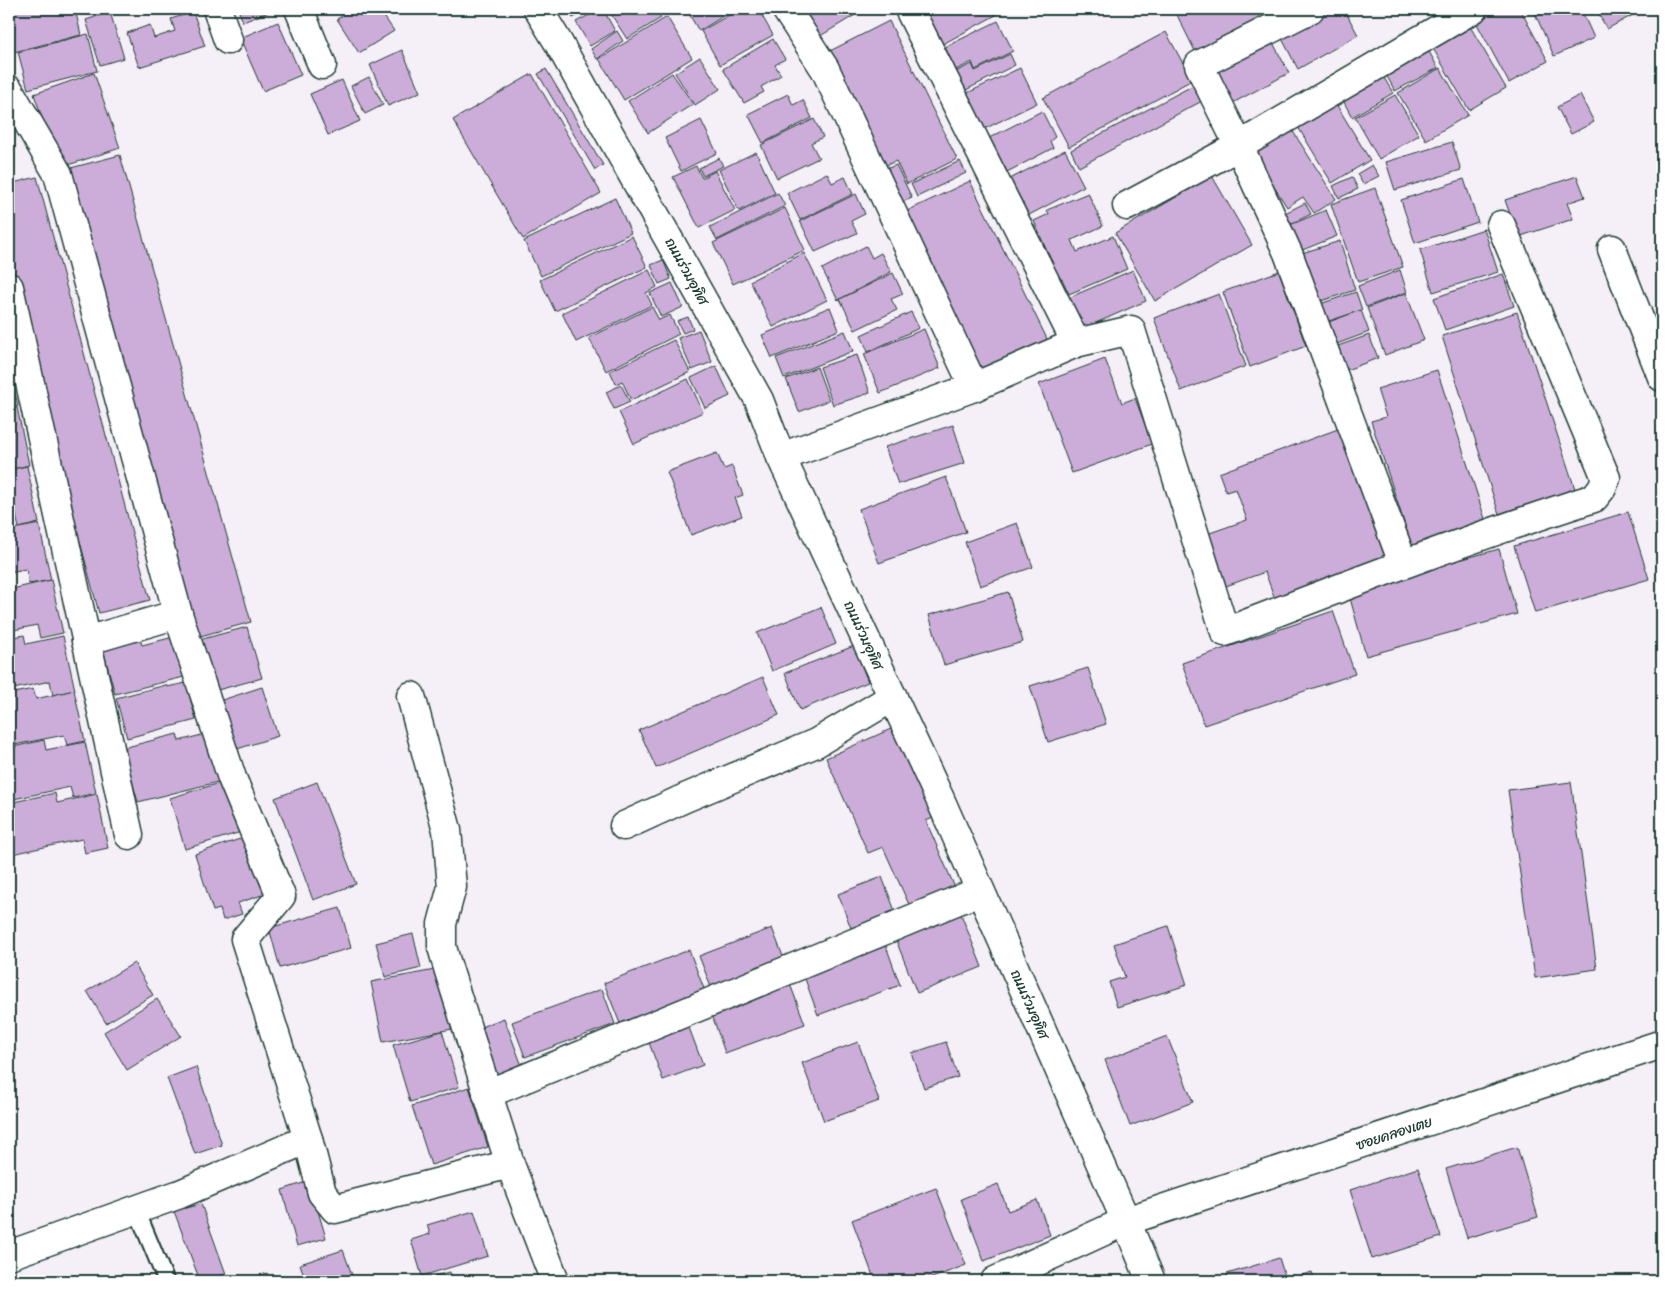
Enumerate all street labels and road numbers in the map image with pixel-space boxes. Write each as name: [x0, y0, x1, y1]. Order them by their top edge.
street label: ถนนร่วมอุทิศ: [658, 233, 716, 311]
street label: ถนนร่วมอุทิศ: [837, 596, 891, 676]
street label: ถนนร่วมอุทิศ: [1003, 965, 1057, 1045]
street label: ซอยคลองเตย: [1353, 1109, 1436, 1158]

